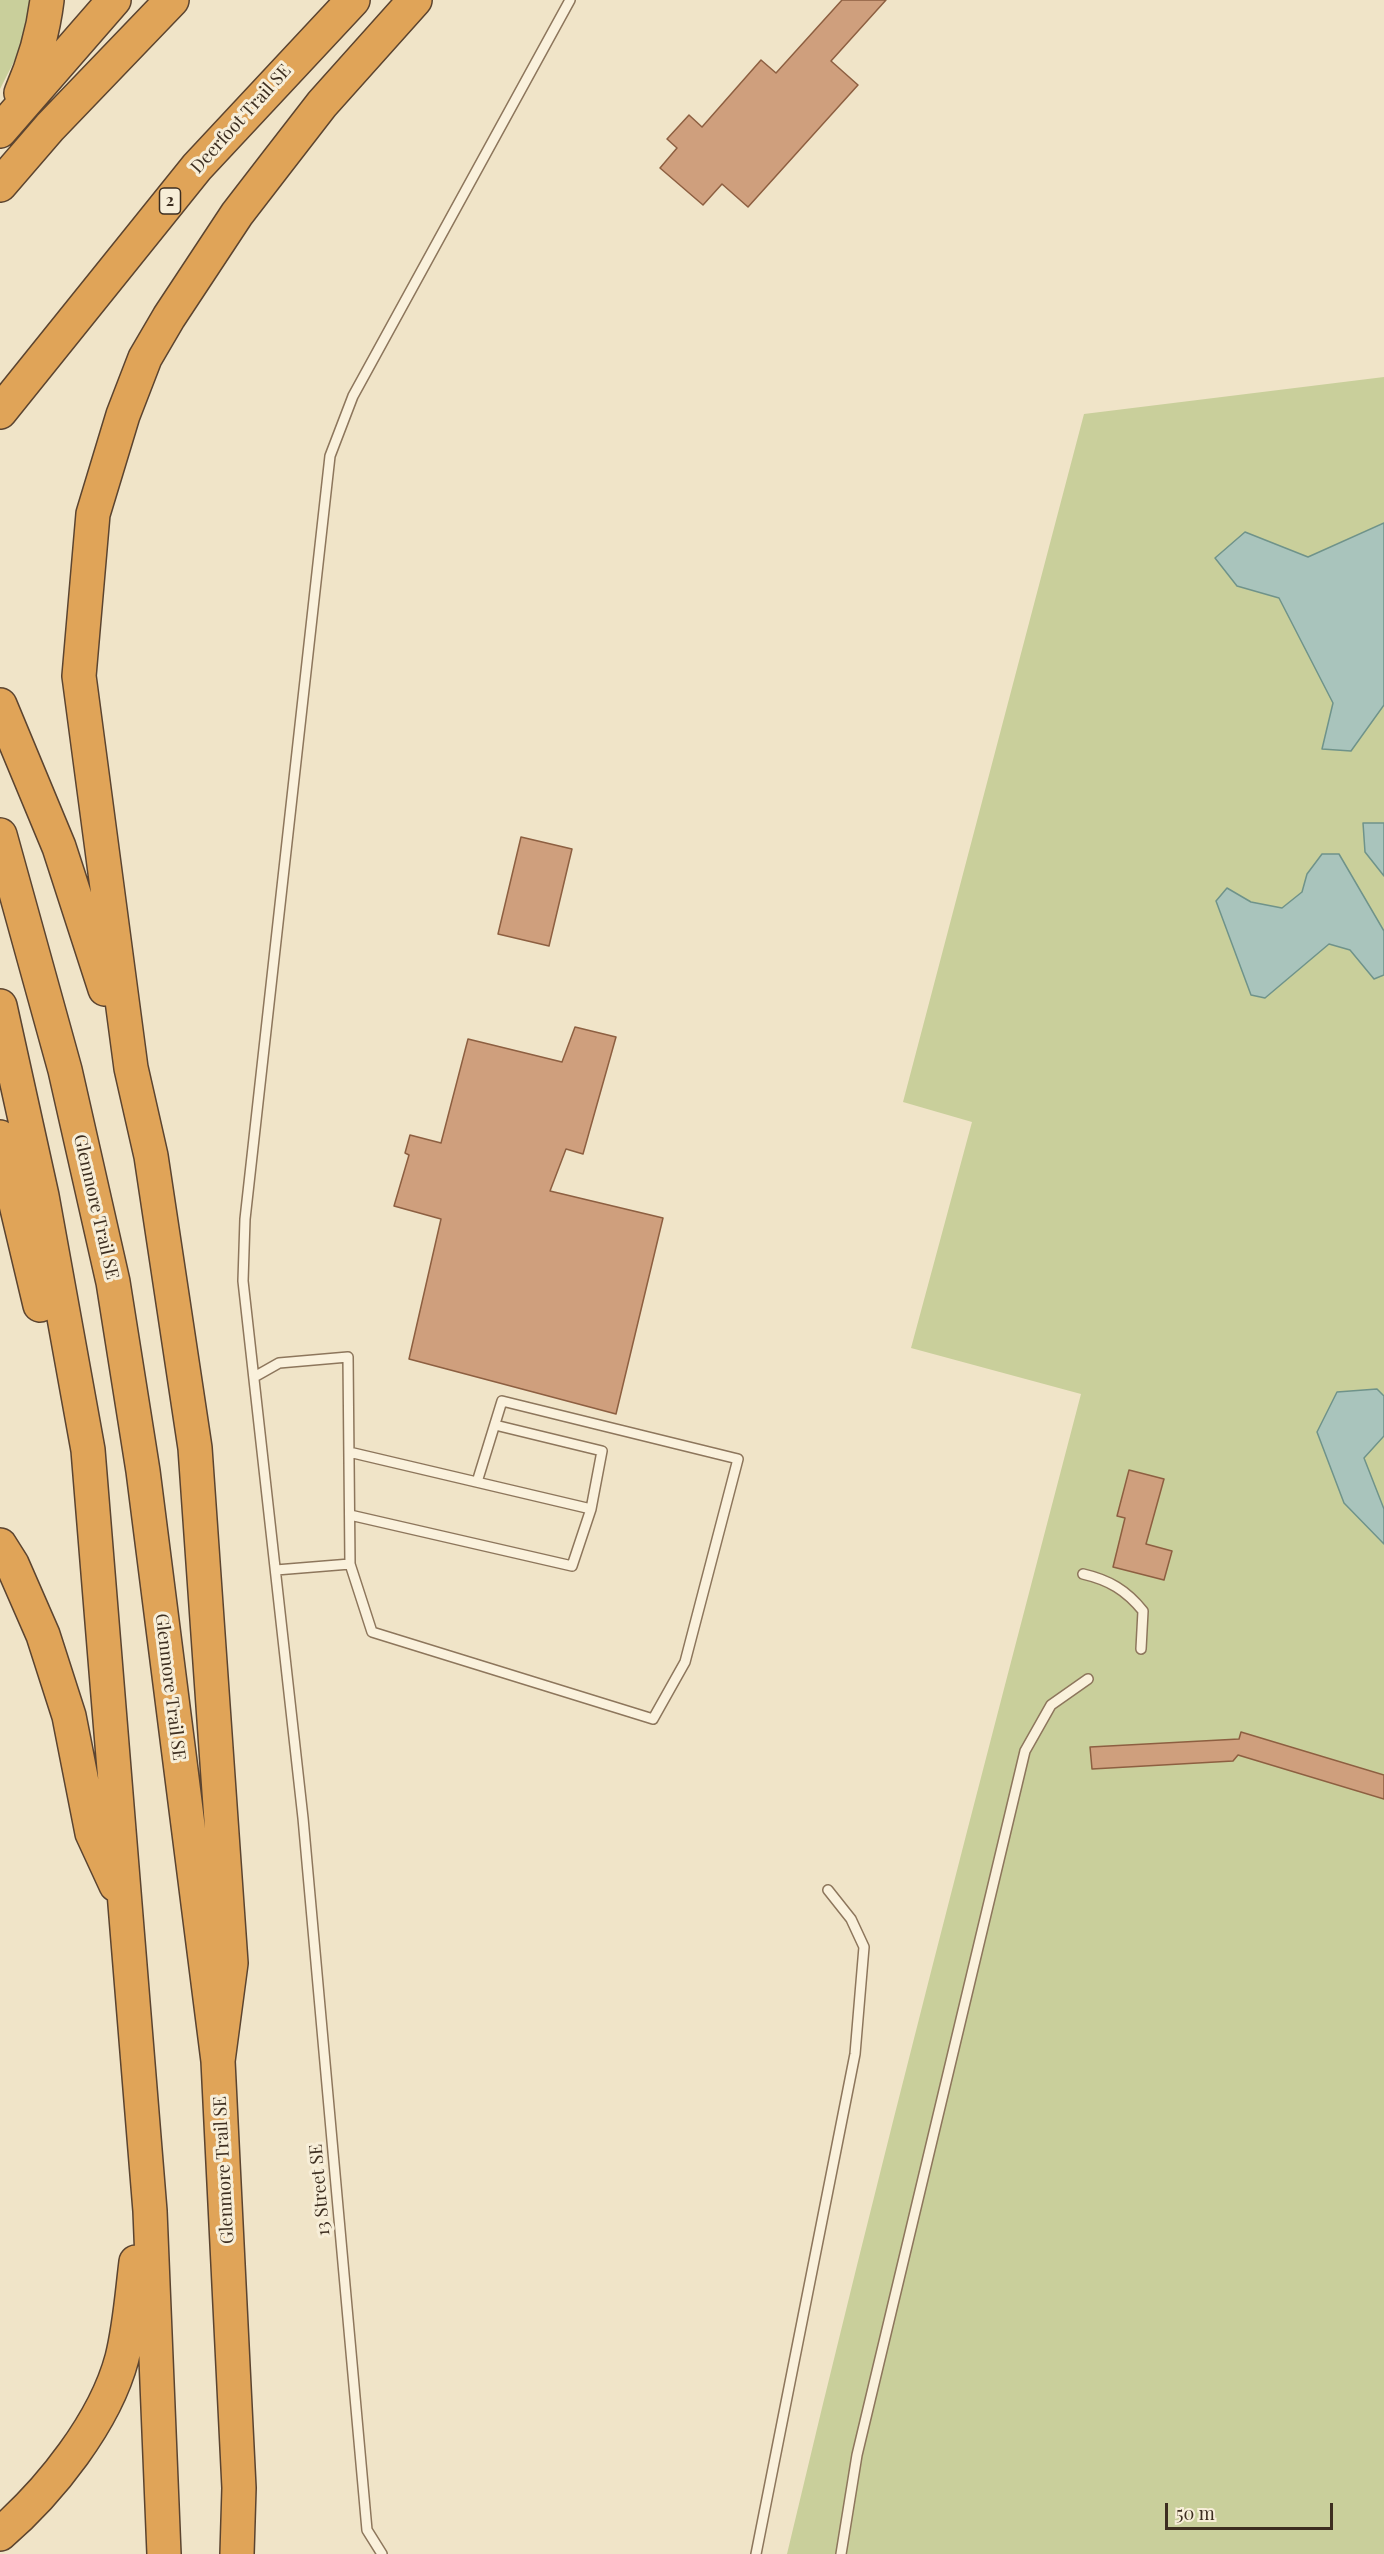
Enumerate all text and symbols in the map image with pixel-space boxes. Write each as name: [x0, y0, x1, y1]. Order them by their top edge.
street label: Deerfoot Trail SE: [186, 60, 296, 178]
road number: 2: [160, 188, 180, 214]
street label: Glenmore Trail SE: [69, 1132, 123, 1282]
street label: Glenmore Trail SE: [150, 1612, 190, 1762]
street label: Glenmore Trail SE: [209, 2095, 239, 2245]
street label: 13 Street SE: [305, 2143, 335, 2237]
scale bar: [1168, 2491, 1336, 2529]
text: 50 m: [1176, 2501, 1215, 2525]

